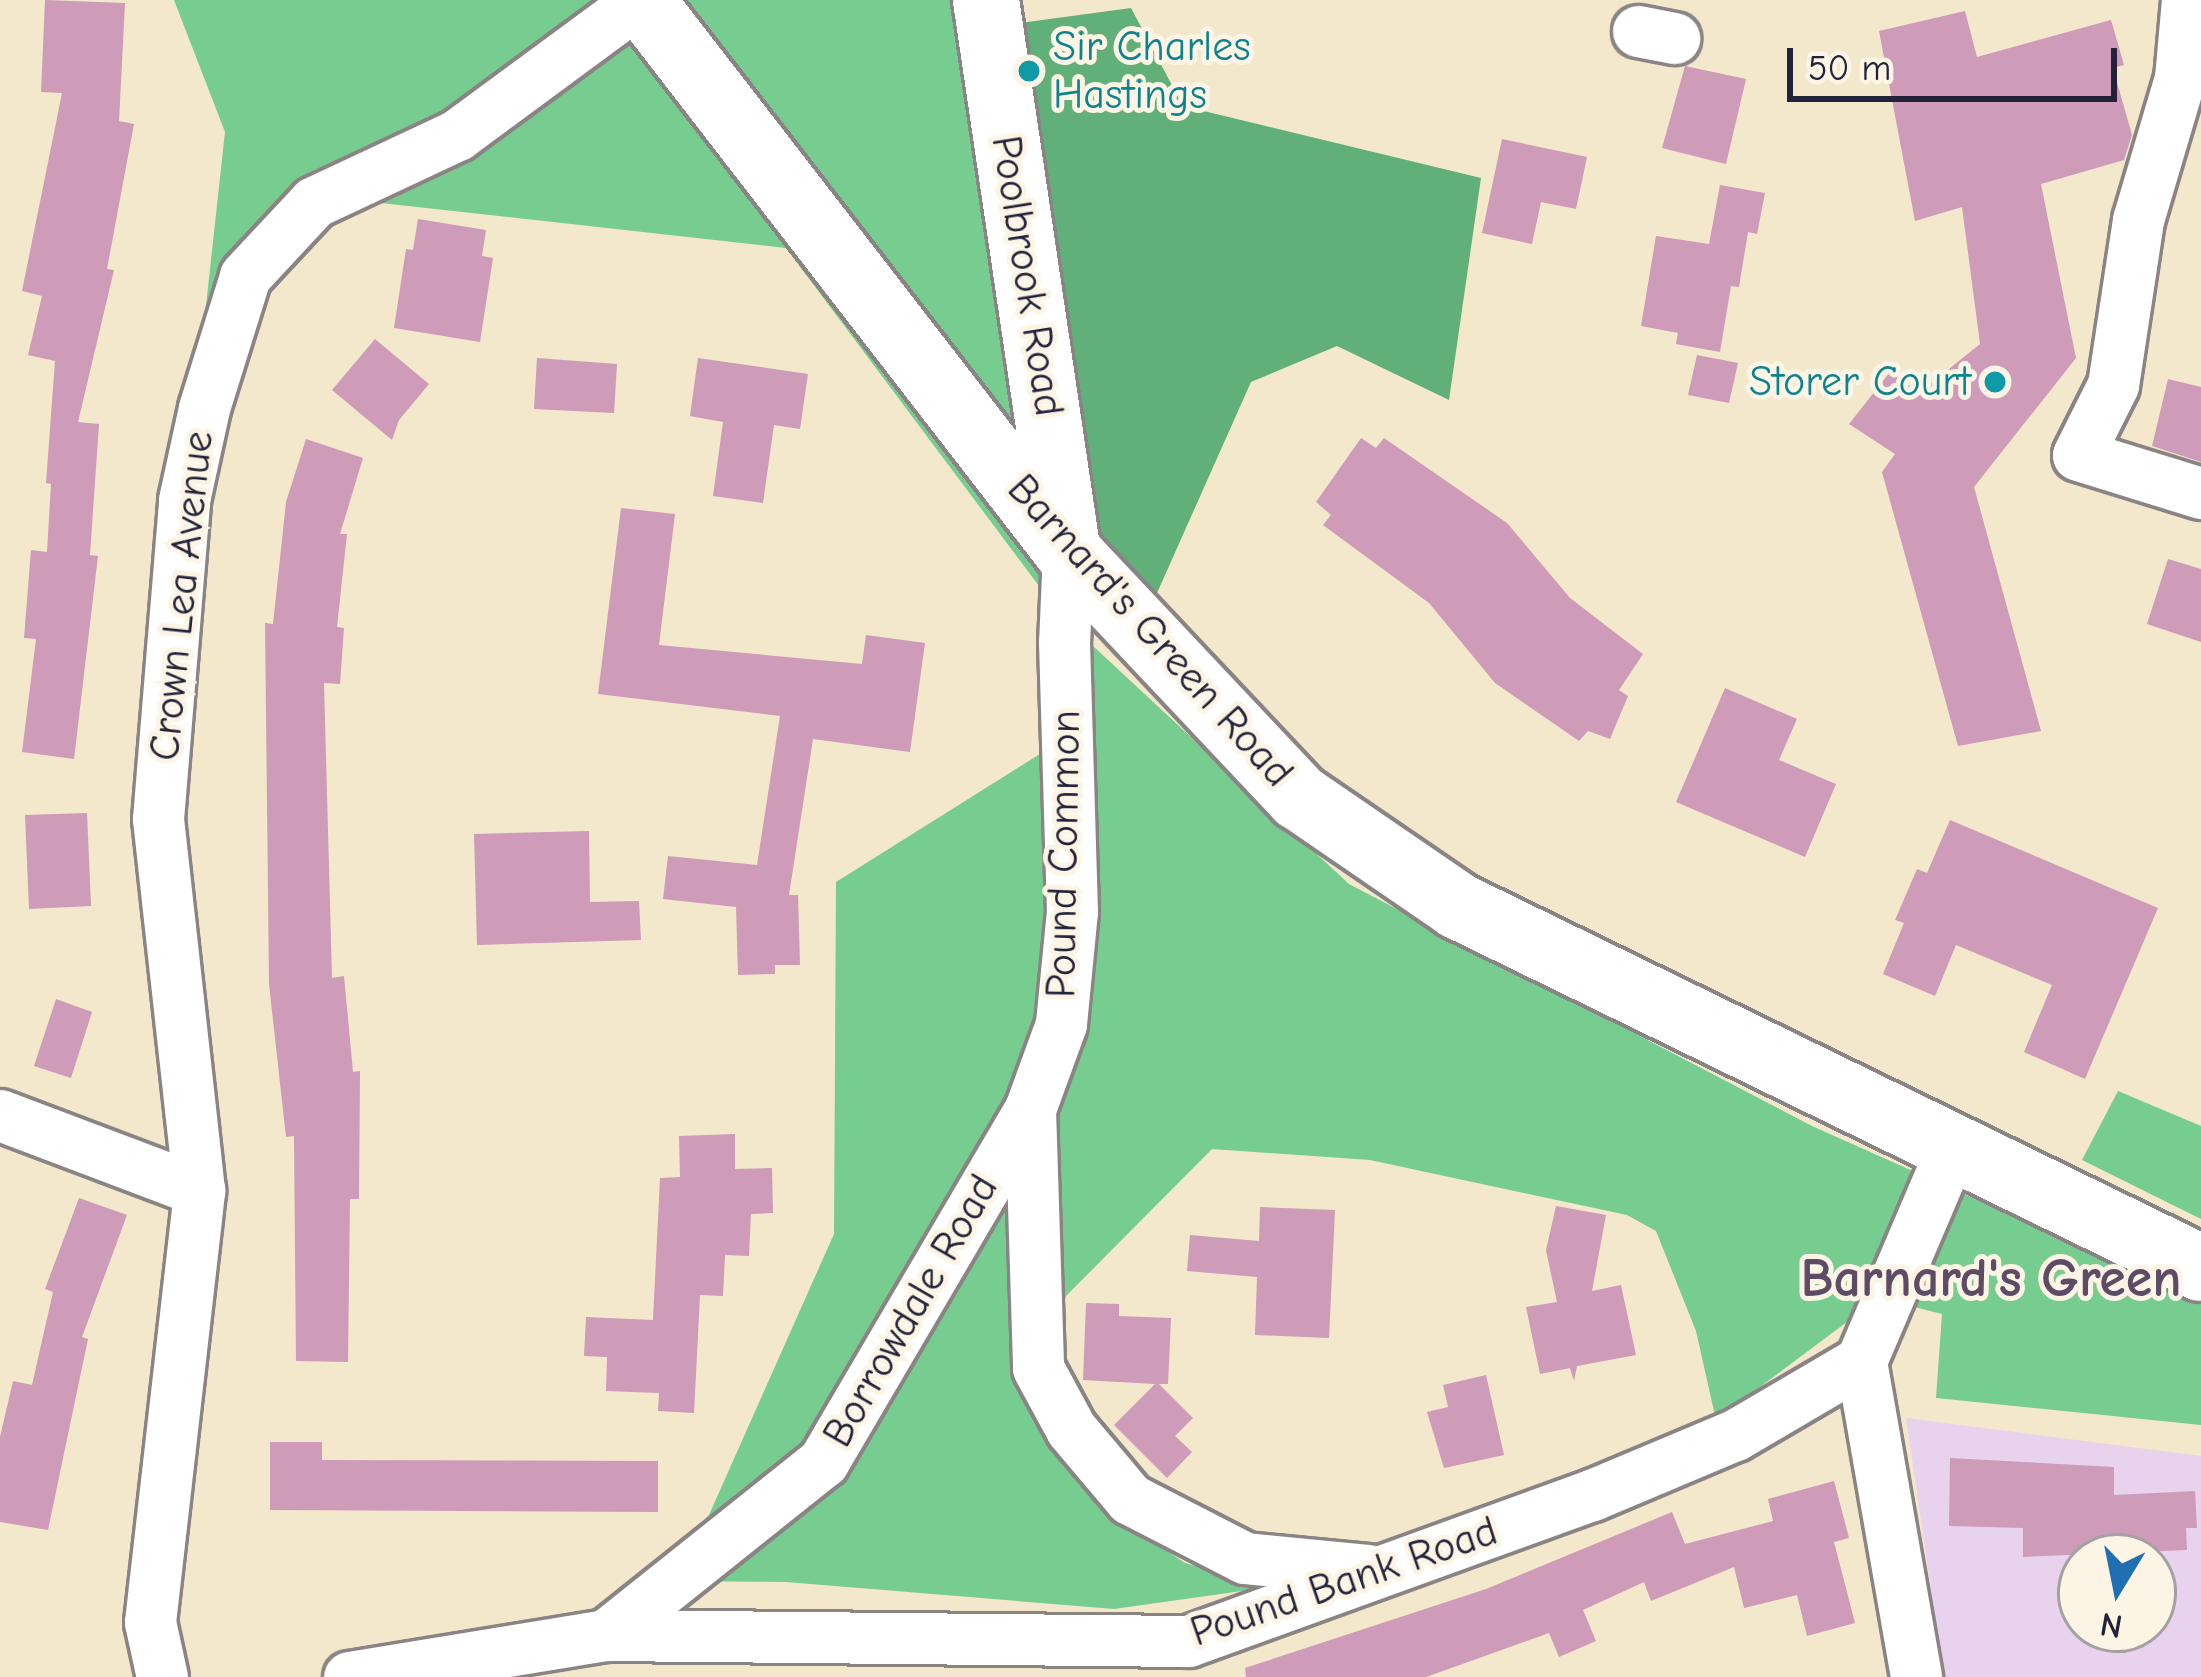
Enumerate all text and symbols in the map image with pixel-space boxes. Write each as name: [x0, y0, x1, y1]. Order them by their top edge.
place label: Sir Charles Hastings: [1053, 22, 1251, 120]
scale bar: [1793, 24, 2123, 98]
text: 50 m: [1808, 48, 1891, 89]
marker: Sir Charles Hastings: [1016, 58, 1042, 84]
street label: Poolbrook Road: [980, 132, 1074, 420]
place label: Storer Court: [1749, 357, 1971, 407]
marker: Storer Court: [1982, 369, 2008, 395]
street label: Crown Lea Avenue: [140, 429, 224, 763]
street label: Barnard's Green Road: [997, 465, 1303, 797]
street label: Pound Common: [1036, 710, 1092, 998]
street label: Borrowdale Road: [813, 1166, 1009, 1456]
district label: Barnard's Green: [1800, 1247, 2182, 1311]
street label: Pound Bank Road: [1184, 1506, 1504, 1658]
north arrow: [2057, 1533, 2177, 1653]
text: N: [2097, 1605, 2125, 1646]

